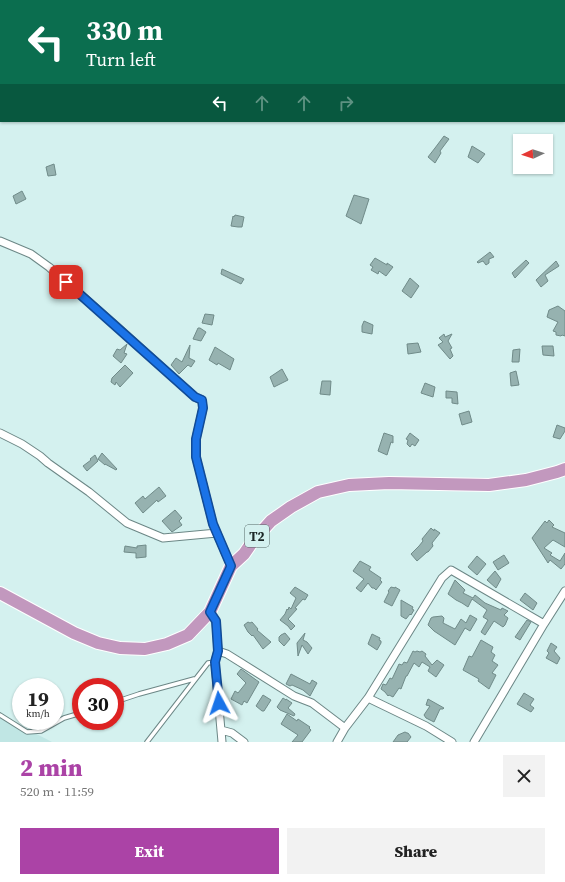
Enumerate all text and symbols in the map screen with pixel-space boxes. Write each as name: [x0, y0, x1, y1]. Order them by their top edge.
text: 330 m: [86, 11, 163, 49]
icon: left: [20, 16, 72, 68]
text: Turn left: [86, 47, 156, 72]
icon: left: [209, 92, 231, 114]
icon: ahead: [251, 92, 273, 114]
icon: ahead: [293, 92, 315, 114]
icon: right: [335, 92, 357, 114]
north arrow: [513, 134, 553, 174]
map controls: [513, 134, 553, 174]
pin: [49, 265, 83, 299]
icon: arrive: [55, 271, 77, 293]
road number: T2: [245, 525, 269, 547]
speed limit sign: 30: [72, 678, 124, 730]
position arrow: [198, 682, 240, 724]
text: 19: [27, 685, 49, 713]
text: km/h: [26, 707, 50, 720]
text: 2 min: [20, 751, 83, 784]
button: close: [503, 755, 545, 797]
text: 520 m · 11:59: [20, 783, 94, 800]
button: Exit: [20, 828, 279, 874]
button: Share: [287, 828, 545, 874]

